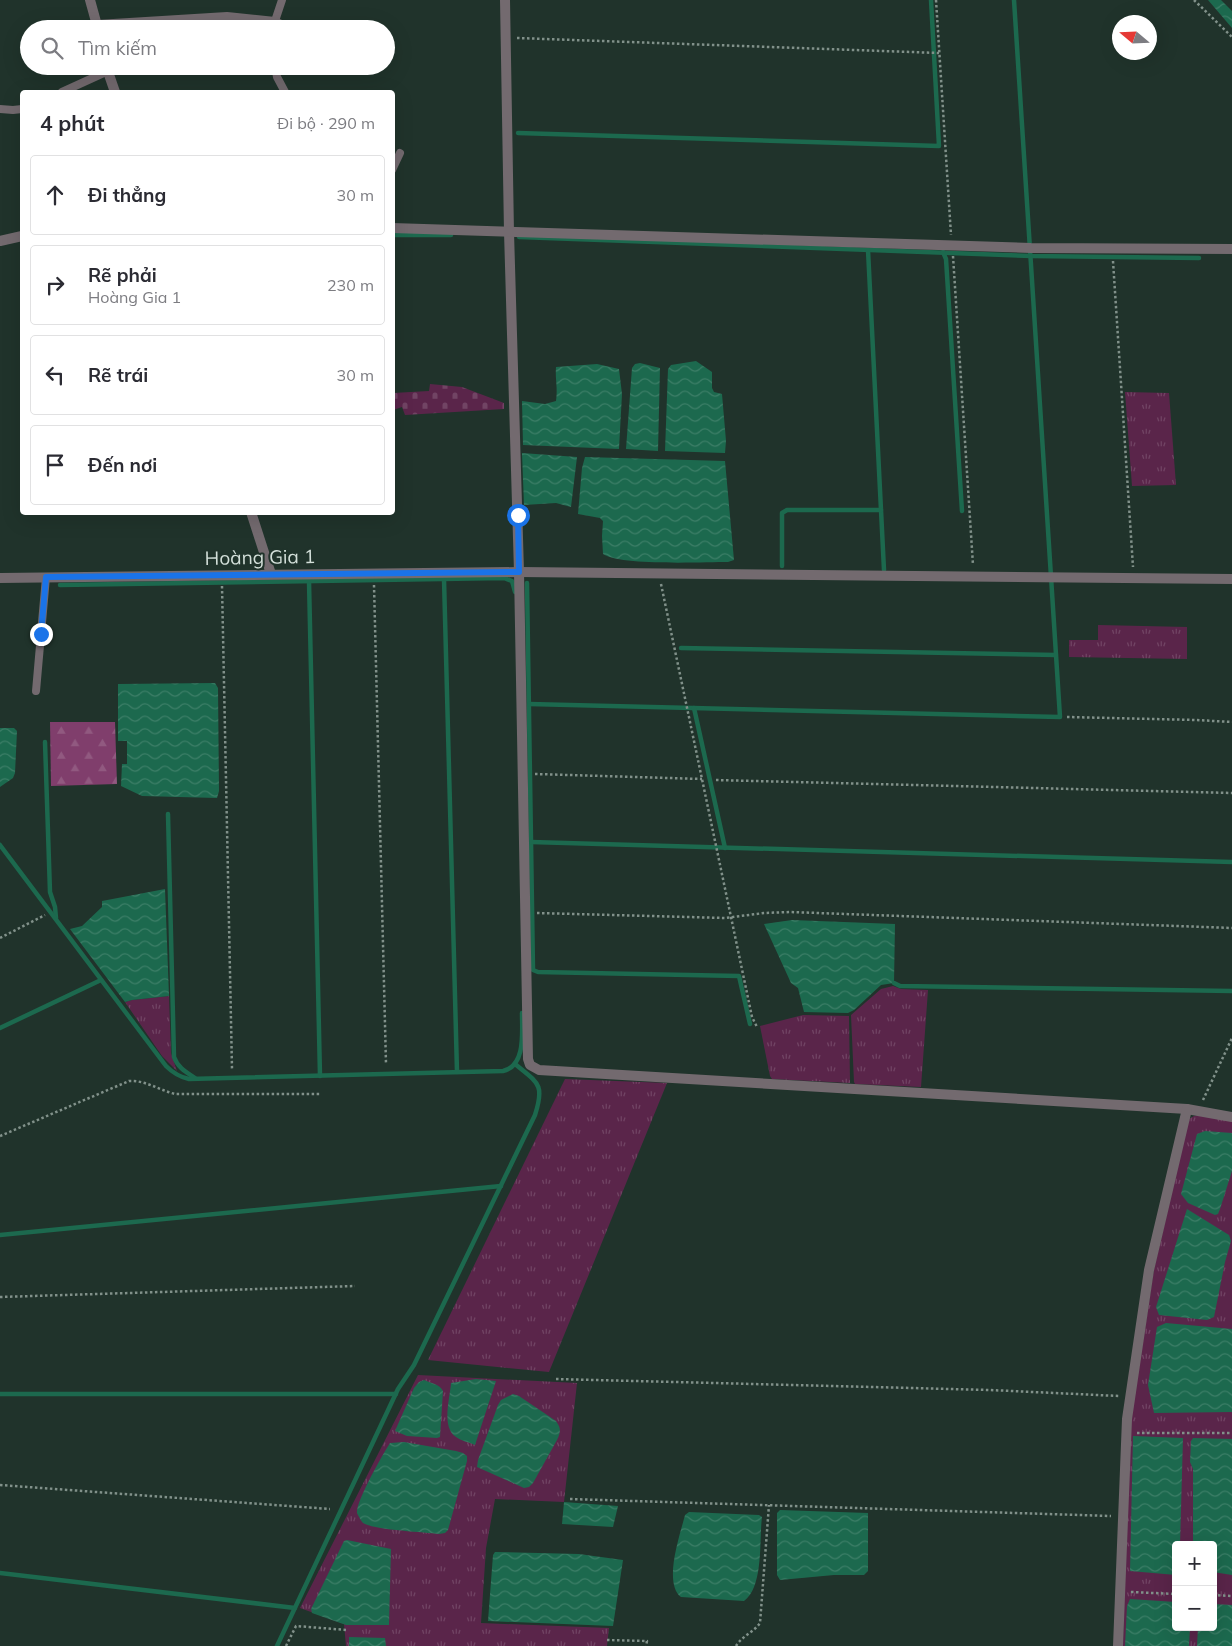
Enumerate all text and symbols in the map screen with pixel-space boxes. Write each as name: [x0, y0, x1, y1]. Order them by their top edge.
north arrow: [1112, 15, 1157, 60]
search box: [20, 20, 395, 75]
icon: search: [38, 34, 66, 62]
text: Tìm kiếm: [78, 36, 157, 60]
text: 4 phút: [40, 110, 105, 136]
text: Đi bộ · 290 m: [277, 113, 375, 133]
icon: ahead: [41, 181, 69, 209]
text: Đi thẳng: [88, 183, 166, 207]
text: 30 m: [337, 185, 374, 205]
text: Rẽ phải: [88, 263, 157, 287]
icon: right: [41, 271, 69, 299]
text: 230 m: [327, 275, 374, 295]
text: Hoàng Gia 1: [88, 287, 181, 307]
icon: left: [41, 361, 69, 389]
text: Rẽ trái: [88, 363, 148, 387]
text: 30 m: [337, 365, 374, 385]
icon: arrive: [41, 451, 69, 479]
text: Đến nơi: [88, 453, 157, 477]
route start: [507, 504, 530, 527]
street label: Hoàng Gia 1: [205, 544, 315, 570]
route end: [30, 623, 53, 646]
map controls: [1172, 1541, 1217, 1631]
button: +: [1172, 1541, 1217, 1586]
button: −: [1172, 1586, 1217, 1631]

